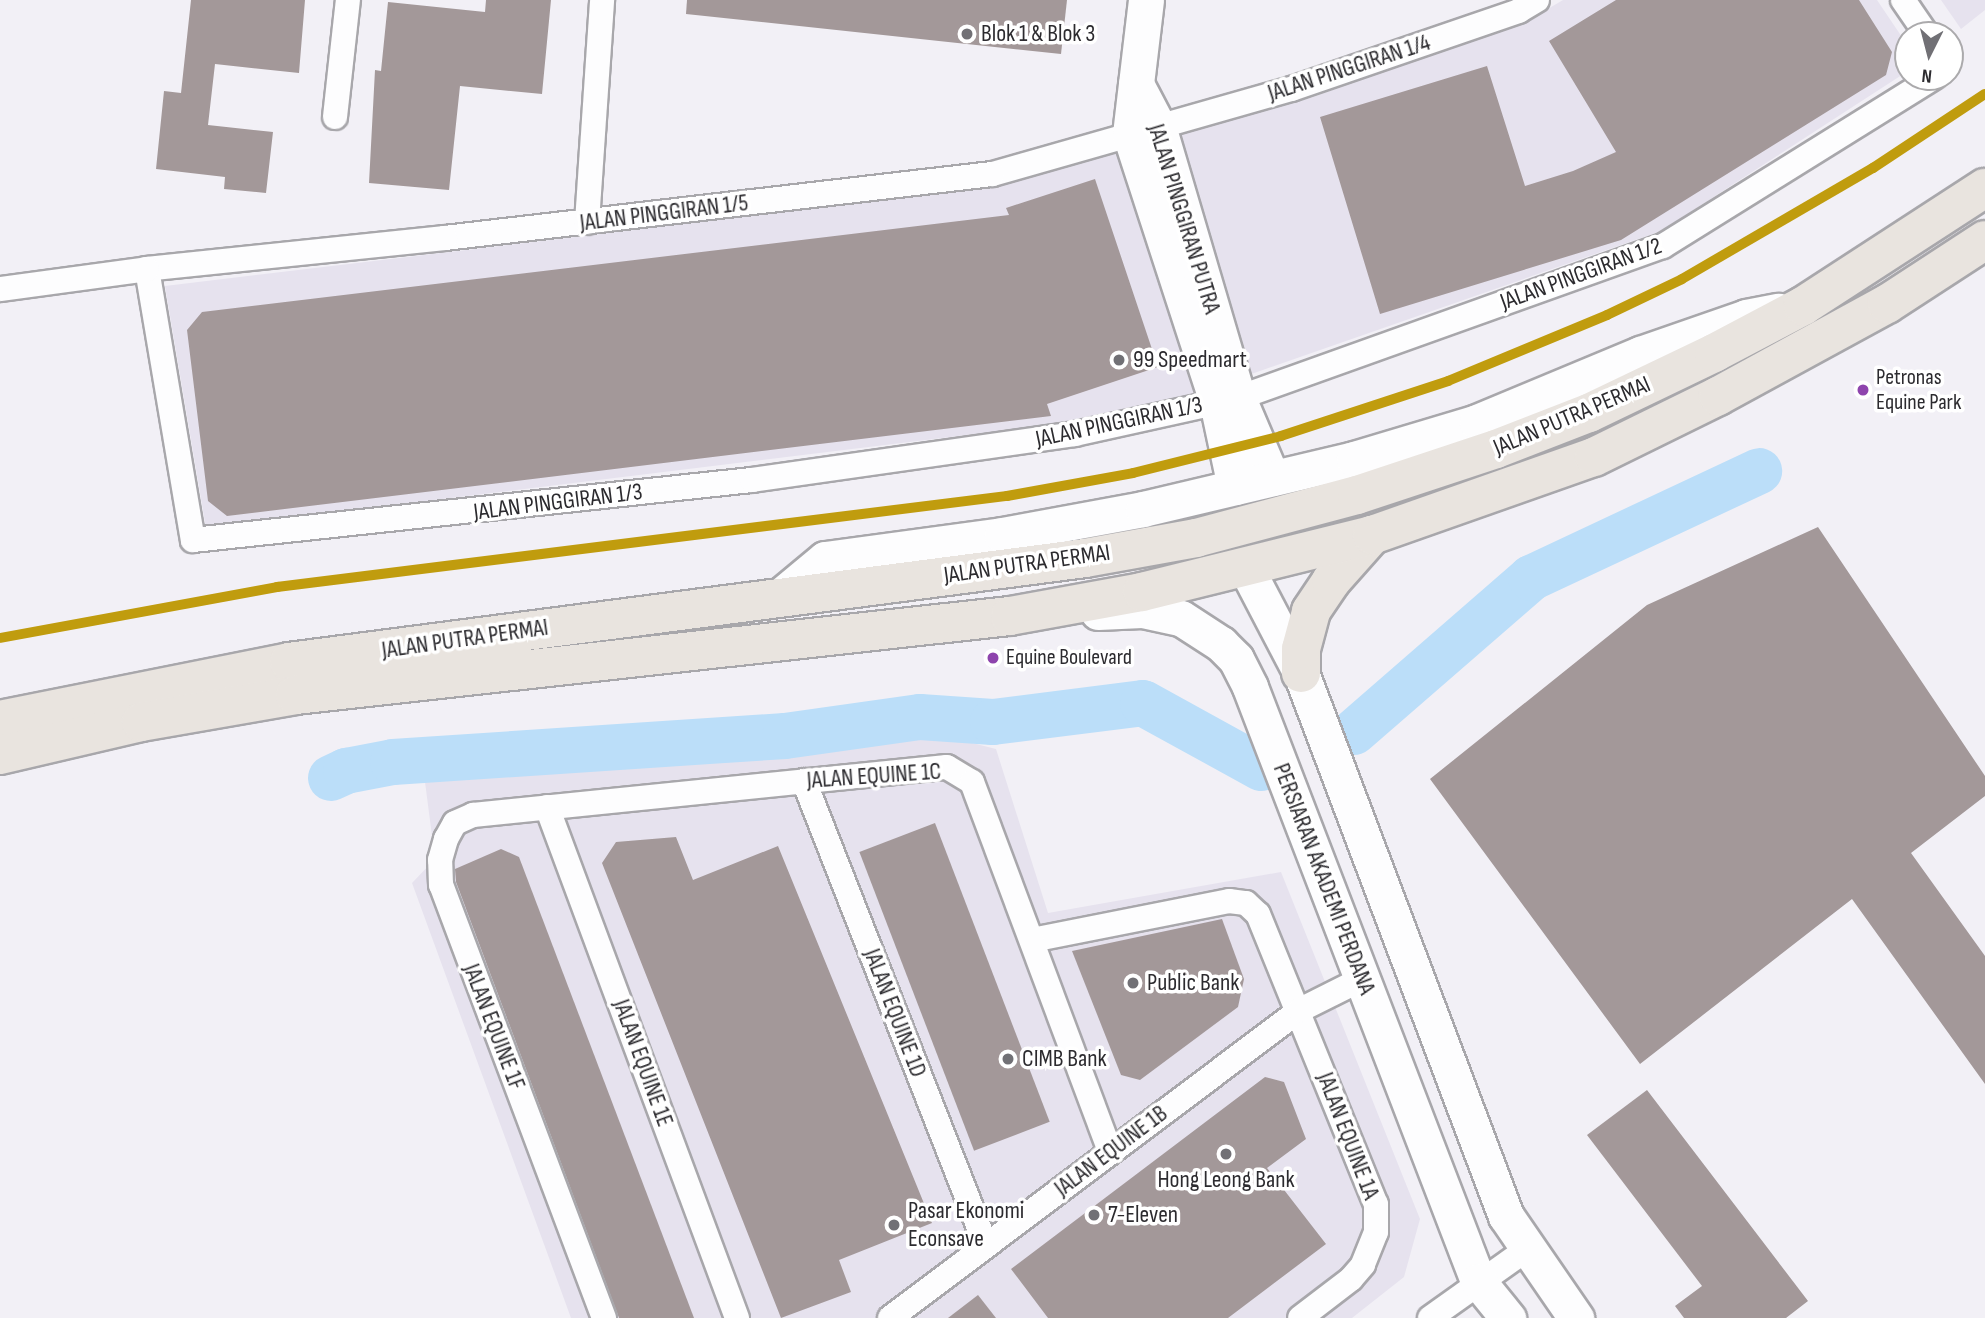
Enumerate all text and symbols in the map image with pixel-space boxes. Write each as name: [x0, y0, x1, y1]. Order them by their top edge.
place label: Blok 1 & Blok 3: [981, 20, 1095, 48]
north arrow: [1894, 21, 1964, 91]
marker: Blok 1 & Blok 3: [959, 26, 975, 42]
street label: JALAN PINGGIRAN 1/4: [1264, 28, 1434, 108]
text: N: [1921, 63, 1933, 87]
street label: JALAN PINGGIRAN PUTRA: [1141, 121, 1227, 317]
street label: JALAN PINGGIRAN 1/5: [578, 188, 750, 238]
street label: JALAN PINGGIRAN 1/2: [1496, 231, 1666, 317]
place label: 99 Speedmart: [1133, 346, 1247, 374]
marker: 99 Speedmart: [1111, 352, 1127, 368]
place label: Petronas Equine Park: [1876, 364, 1961, 416]
street label: JALAN PUTRA PERMAI: [1489, 370, 1655, 462]
marker: Petronas Equine Park: [1856, 383, 1870, 397]
street label: JALAN PINGGIRAN 1/3: [1033, 390, 1205, 454]
street label: JALAN PINGGIRAN 1/3: [472, 477, 644, 527]
street label: JALAN PUTRA PERMAI: [942, 538, 1112, 590]
street label: JALAN PUTRA PERMAI: [380, 613, 550, 665]
place label: Equine Boulevard: [1006, 645, 1132, 671]
marker: Equine Boulevard: [986, 651, 1000, 665]
street label: JALAN EQUINE 1C: [806, 757, 942, 795]
street label: PERSIARAN AKADEMI PERDANA: [1267, 759, 1381, 999]
street label: JALAN EQUINE 1D: [857, 945, 933, 1081]
street label: JALAN EQUINE 1F: [457, 960, 531, 1094]
place label: Public Bank: [1147, 969, 1239, 997]
marker: Public Bank: [1125, 975, 1141, 991]
street label: JALAN EQUINE 1E: [607, 996, 679, 1130]
place label: CIMB Bank: [1022, 1045, 1107, 1073]
marker: CIMB Bank: [1000, 1051, 1016, 1067]
street label: JALAN EQUINE 1A: [1311, 1068, 1385, 1204]
street label: JALAN EQUINE 1B: [1049, 1099, 1173, 1203]
marker: Hong Leong Bank: [1218, 1146, 1234, 1162]
place label: Hong Leong Bank: [1157, 1166, 1295, 1194]
place label: Pasar Ekonomi Econsave: [908, 1197, 1024, 1253]
place label: 7-Eleven: [1108, 1201, 1178, 1229]
marker: 7-Eleven: [1086, 1207, 1102, 1223]
marker: Pasar Ekonomi Econsave: [886, 1217, 902, 1233]

